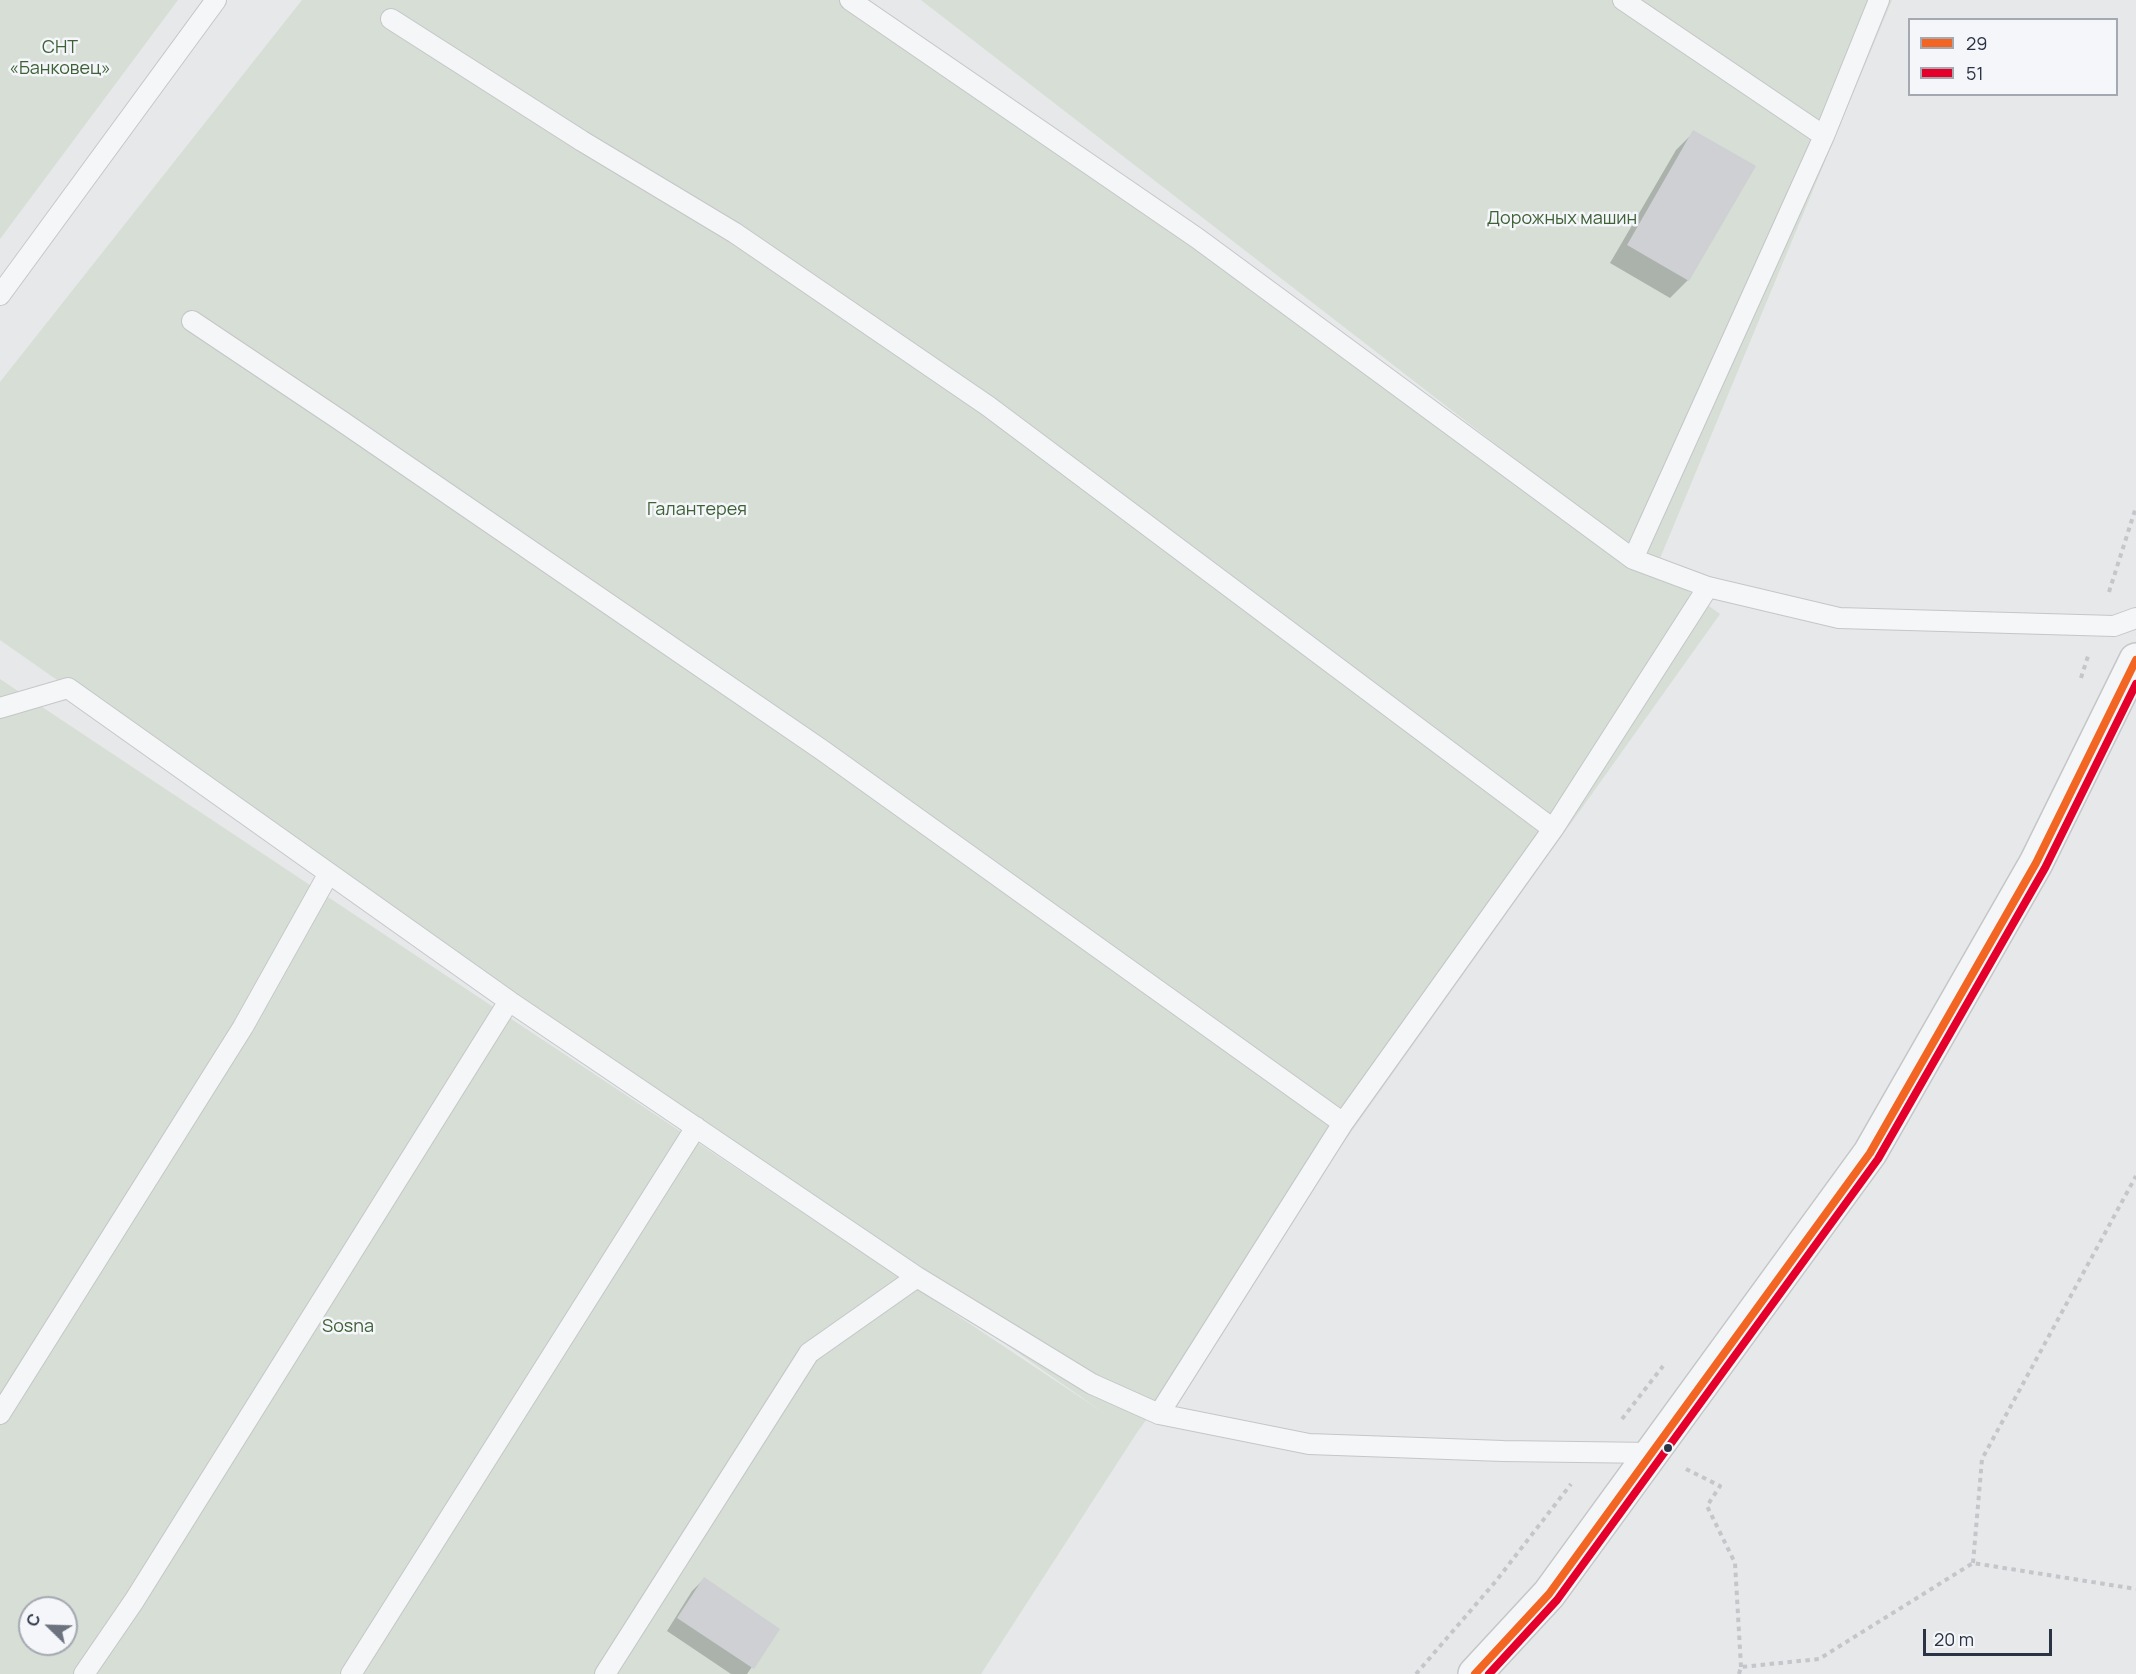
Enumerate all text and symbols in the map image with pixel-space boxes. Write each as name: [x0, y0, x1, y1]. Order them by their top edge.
legend: [1908, 18, 2118, 96]
text: 29: [1966, 31, 1987, 55]
park label: СНТ «Банковец»: [9, 37, 111, 80]
text: 51: [1966, 61, 1983, 85]
park label: Дорожных машин: [1487, 208, 1637, 230]
park label: Галантерея: [647, 499, 747, 521]
park label: Sosna: [322, 1316, 374, 1338]
unlabelled marker: [1662, 1442, 1674, 1454]
north arrow: [18, 1596, 78, 1656]
text: С: [21, 1610, 46, 1629]
scale bar: [1926, 1617, 2055, 1655]
text: 20 m: [1934, 1627, 1974, 1651]

